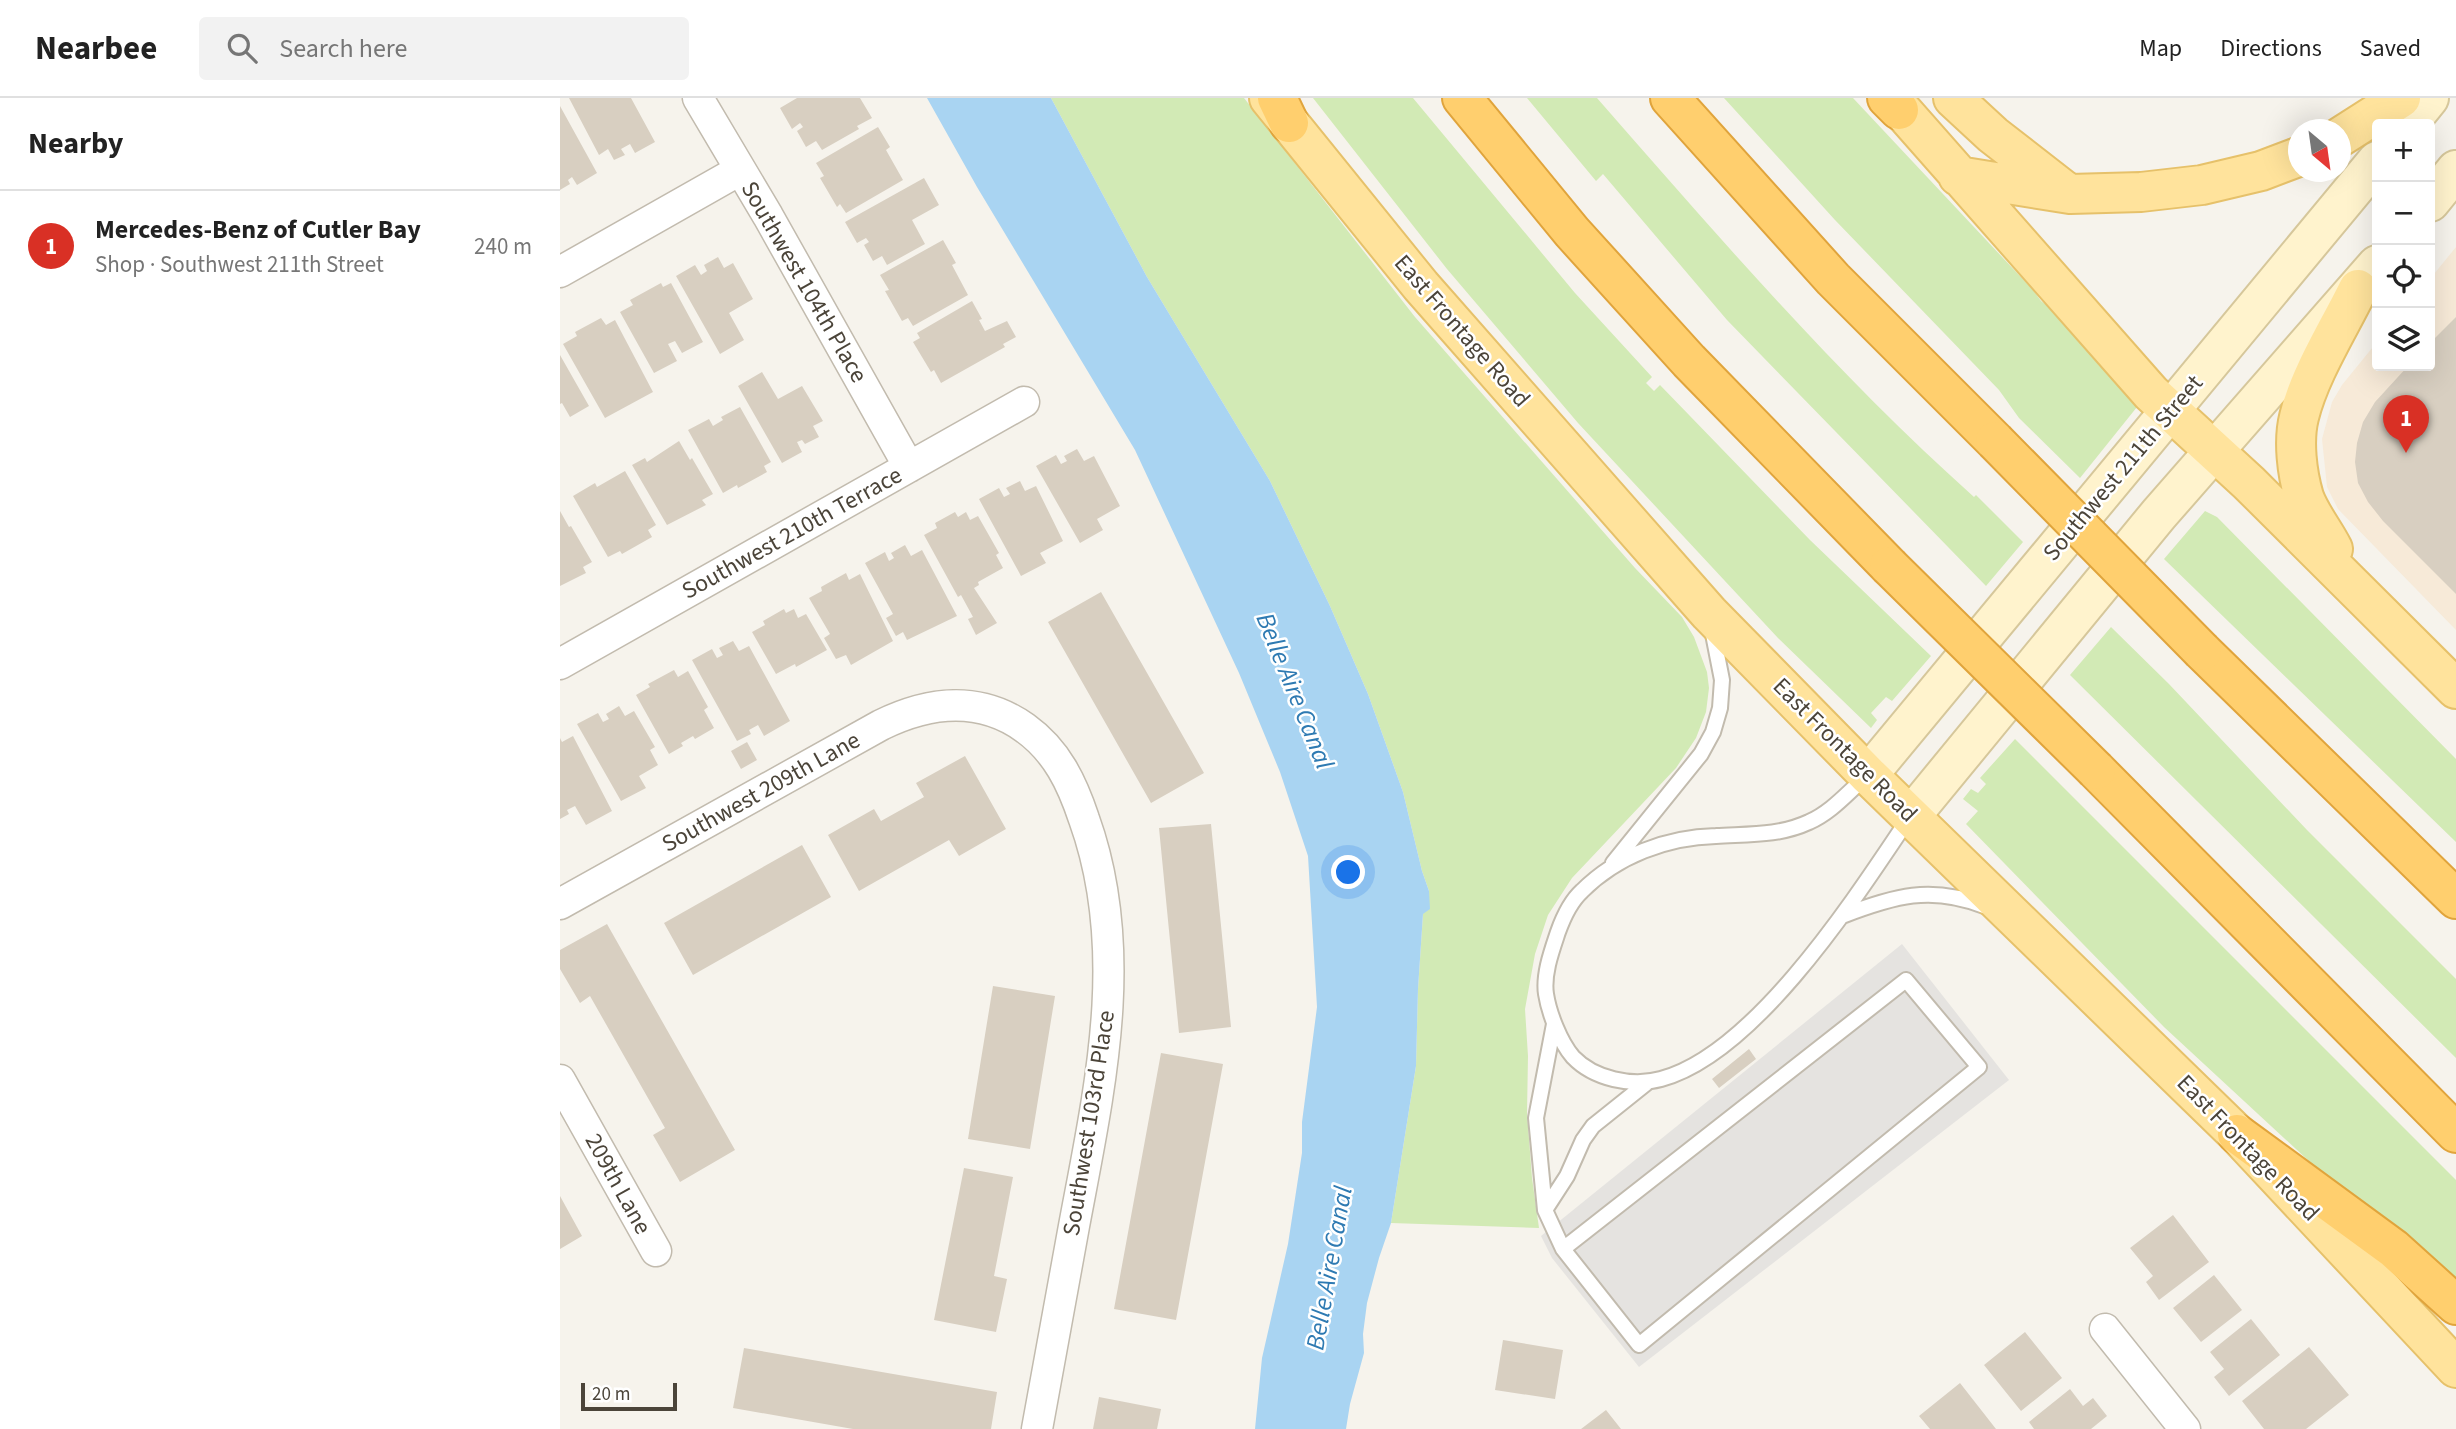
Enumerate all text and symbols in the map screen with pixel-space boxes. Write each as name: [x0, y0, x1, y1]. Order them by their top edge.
search box: [199, 17, 689, 80]
text: Nearbee: [35, 25, 157, 72]
icon: search: [223, 29, 261, 67]
text: Search here: [279, 30, 407, 67]
text: Map: [2139, 31, 2182, 66]
text: Directions: [2220, 31, 2322, 66]
text: Saved: [2360, 31, 2421, 66]
north arrow: [2288, 119, 2351, 182]
map controls: [2372, 119, 2435, 371]
button: +: [2372, 119, 2435, 182]
text: Nearby: [28, 122, 123, 165]
street label: Southwest 104th Place: [732, 175, 876, 389]
button: −: [2372, 182, 2435, 245]
text: Mercedes-Benz of Cutler Bay: [95, 211, 421, 248]
text: 1: [45, 230, 57, 263]
text: 240 m: [474, 230, 532, 263]
button: locate: [2372, 245, 2435, 308]
street label: East Frontage Road: [1386, 247, 1538, 415]
text: Shop · Southwest 211th Street: [95, 248, 384, 281]
button: layers: [2372, 308, 2435, 371]
street label: Southwest 211th Street: [2035, 367, 2211, 569]
pin: 1: [2383, 395, 2429, 453]
street label: Southwest 210th Terrace: [675, 458, 909, 608]
water label: Belle Aire Canal: [1247, 607, 1343, 775]
street label: East Frontage Road: [1765, 670, 1925, 830]
street label: Southwest 209th Lane: [655, 723, 867, 861]
your location: [1331, 855, 1365, 889]
street label: Southwest 103rd Place: [1054, 1008, 1124, 1238]
street label: East Frontage Road: [2169, 1067, 2327, 1229]
street label: 209th Lane: [576, 1127, 660, 1241]
water label: Belle Aire Canal: [1296, 1183, 1362, 1353]
scale bar: [581, 1380, 677, 1412]
text: 20 m: [592, 1381, 630, 1408]

